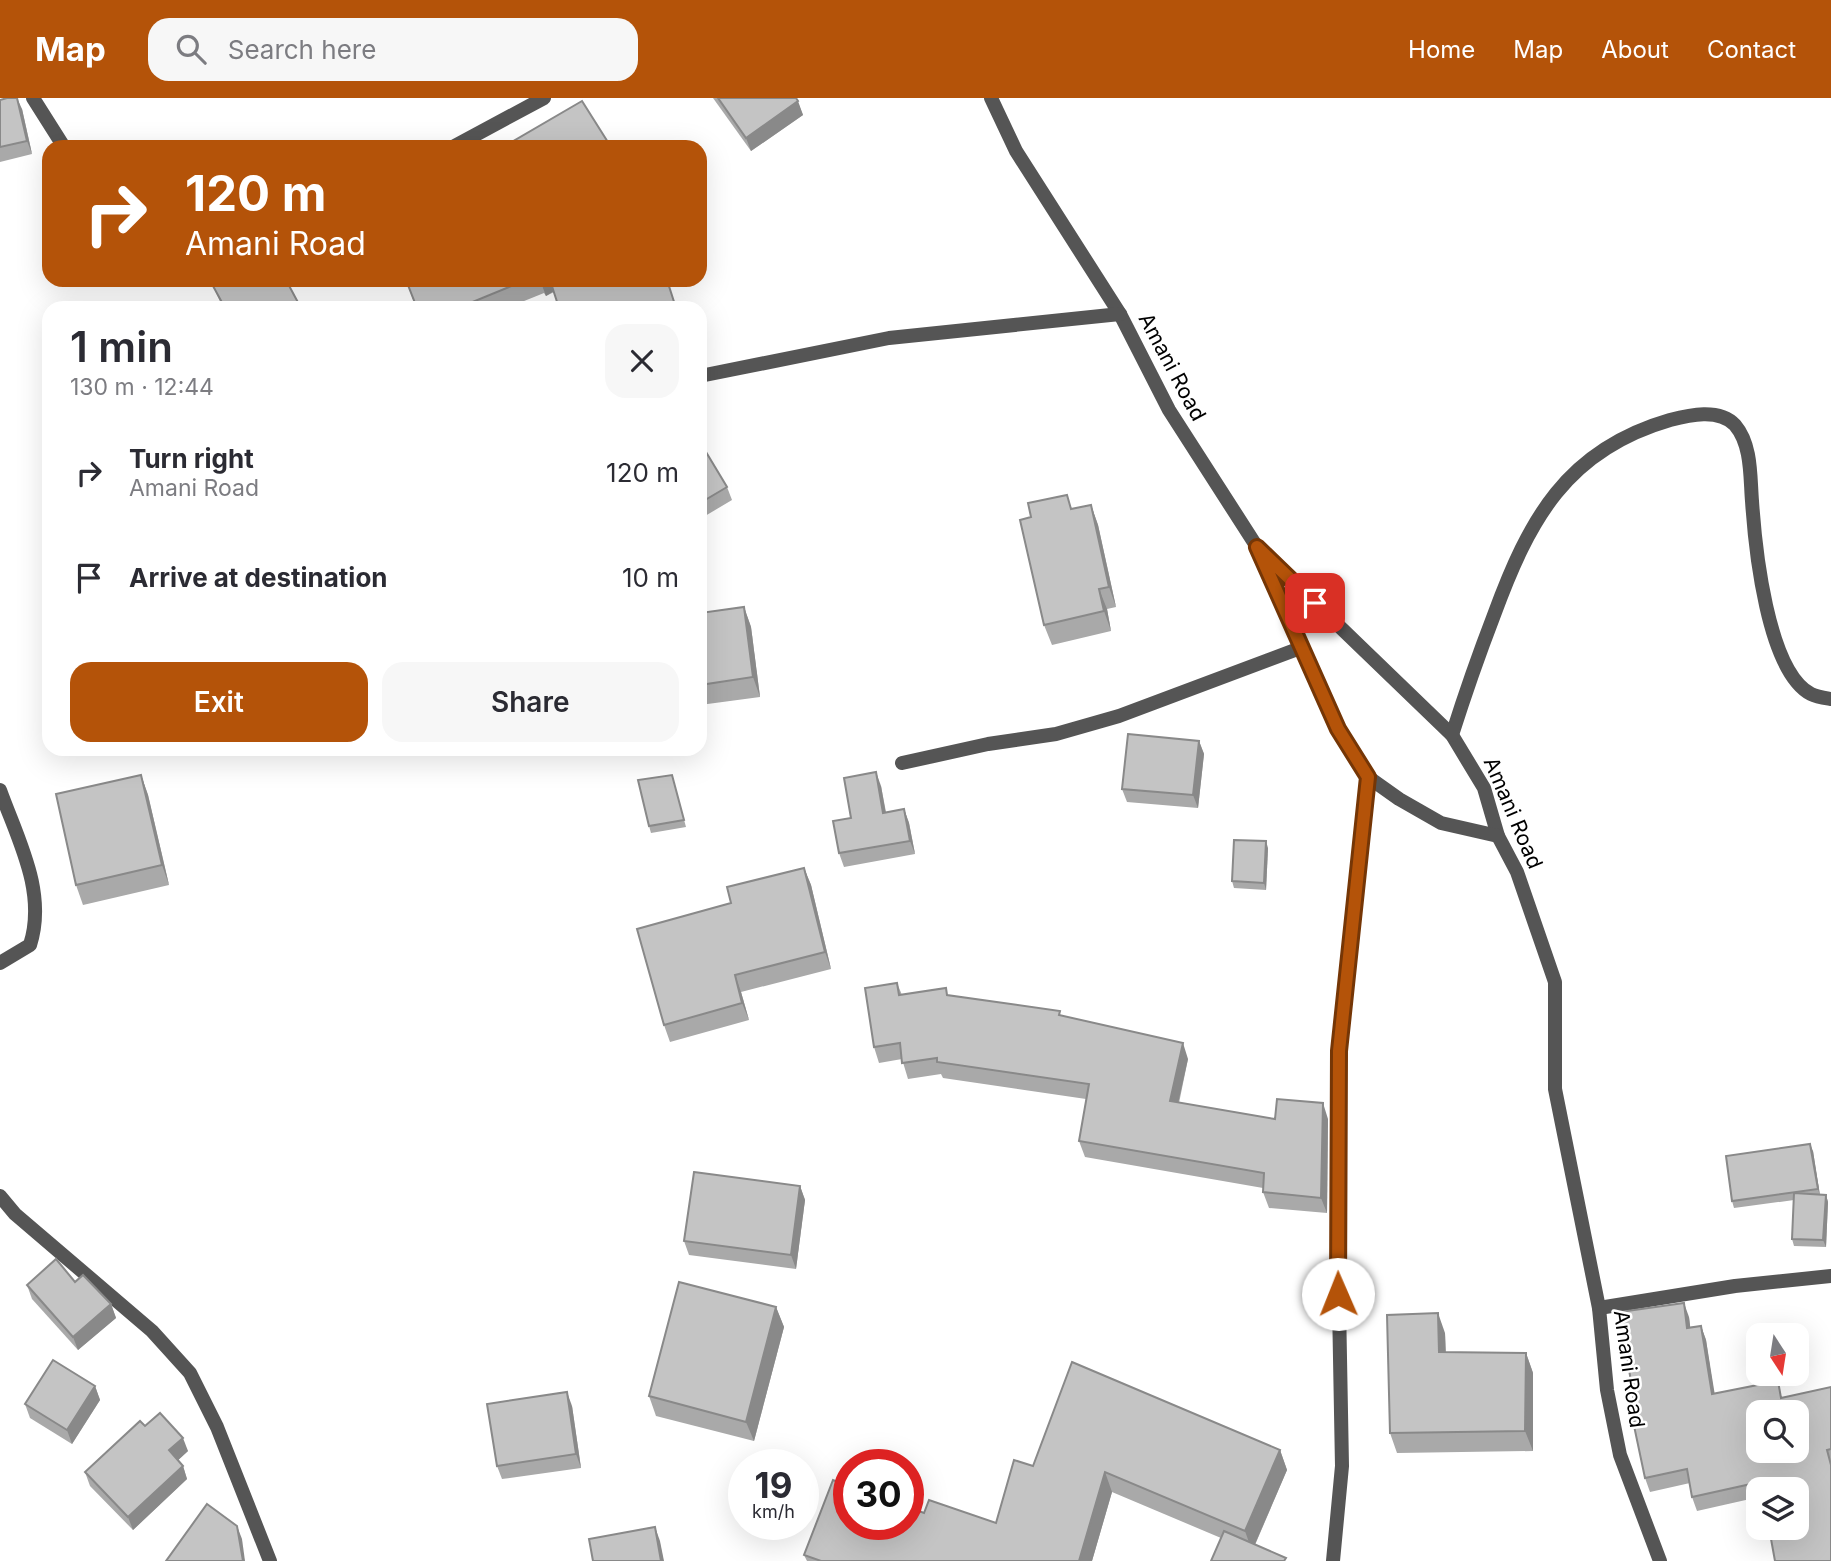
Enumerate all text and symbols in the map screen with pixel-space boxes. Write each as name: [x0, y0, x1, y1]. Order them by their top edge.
search box: [148, 18, 638, 81]
text: Map: [35, 29, 106, 69]
icon: search: [172, 30, 210, 68]
text: Search here: [228, 34, 376, 65]
text: Home: [1408, 35, 1475, 64]
text: Map: [1513, 35, 1563, 64]
text: About: [1601, 35, 1669, 64]
text: Contact: [1707, 35, 1796, 64]
text: 120 m: [185, 164, 326, 223]
icon: right: [70, 168, 161, 259]
text: Amani Road: [185, 224, 366, 263]
street label: Amani Road: [1134, 308, 1211, 425]
text: 1 min: [70, 321, 173, 372]
button: close: [605, 324, 679, 398]
text: 130 m · 12:44: [70, 373, 214, 401]
text: Turn right: [129, 443, 254, 474]
icon: right: [70, 454, 108, 492]
text: 120 m: [606, 457, 679, 488]
text: Amani Road: [129, 474, 259, 502]
icon: arrive: [70, 559, 108, 597]
text: Arrive at destination: [129, 562, 388, 593]
text: 10 m: [622, 562, 679, 593]
pin: [1285, 573, 1345, 633]
icon: arrive: [1296, 584, 1334, 622]
button: Exit: [70, 662, 368, 742]
button: Share: [382, 662, 679, 742]
street label: Amani Road: [1479, 753, 1548, 872]
position arrow: [1301, 1257, 1375, 1331]
street label: Amani Road: [1609, 1308, 1650, 1429]
north arrow: [1746, 1323, 1810, 1386]
map controls: [1746, 1323, 1809, 1540]
button: search: [1746, 1400, 1809, 1463]
speed limit sign: 30: [833, 1449, 924, 1540]
text: 19: [755, 1464, 792, 1506]
button: layers: [1746, 1477, 1809, 1540]
text: km/h: [752, 1501, 795, 1522]

